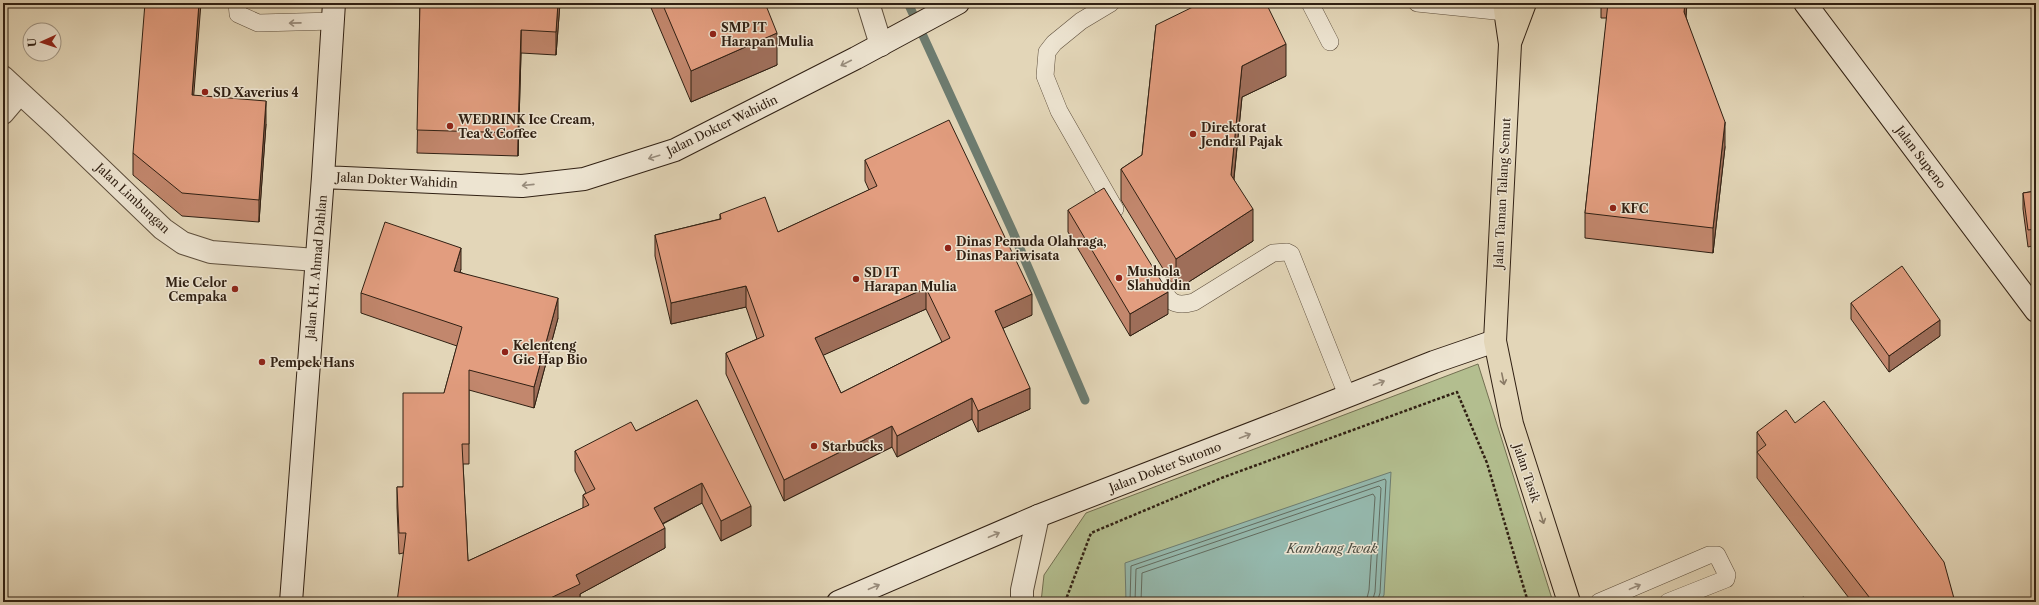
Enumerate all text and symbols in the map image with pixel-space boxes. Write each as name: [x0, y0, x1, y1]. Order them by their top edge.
one-way arrow: [289, 19, 302, 26]
place label: SMP IT Harapan Mulia: [721, 20, 815, 49]
north arrow: [22, 22, 62, 62]
marker: SMP IT Harapan Mulia: [708, 29, 718, 39]
text: U: [25, 38, 39, 47]
one-way arrow: [841, 60, 853, 67]
place label: SD Xaverius 4: [213, 85, 299, 100]
marker: SD Xaverius 4: [200, 87, 210, 97]
street label: Jalan Dokter Wahidin: [662, 91, 780, 159]
place label: WEDRINK Ice Cream, Tea & Coffee: [457, 112, 595, 141]
street label: Jalan Taman Talang Semut: [1490, 117, 1513, 271]
place label: Direktorat Jendral Pajak: [1199, 120, 1284, 149]
marker: WEDRINK Ice Cream, Tea & Coffee: [445, 121, 455, 131]
street label: Jalan Supeno: [1891, 121, 1949, 191]
marker: Direktorat Jendral Pajak: [1188, 129, 1198, 139]
one-way arrow: [648, 154, 661, 161]
street label: Jalan Limbungan: [91, 158, 174, 237]
street label: Jalan Dokter Wahidin: [334, 169, 459, 191]
one-way arrow: [522, 182, 535, 189]
street label: Jalan K.H. Ahmad Dahlan: [302, 194, 330, 342]
place label: KFC: [1621, 201, 1648, 216]
marker: KFC: [1608, 203, 1618, 213]
place label: Dinas Pemuda Olahraga, Dinas Pariwisata: [956, 234, 1107, 263]
marker: Dinas Pemuda Olahraga, Dinas Pariwisata: [943, 243, 953, 253]
place label: Mushola Slahuddin: [1127, 264, 1191, 293]
place label: SD IT Harapan Mulia: [864, 265, 958, 294]
marker: Mushola Slahuddin: [1114, 273, 1124, 283]
marker: SD IT Harapan Mulia: [851, 274, 861, 284]
place label: Mie Celor Cempaka: [165, 275, 228, 304]
marker: Mie Celor Cempaka: [230, 284, 240, 294]
place label: Kelenteng Gie Hap Bio: [513, 338, 588, 367]
marker: Kelenteng Gie Hap Bio: [500, 347, 510, 357]
place label: Pempek Hans: [270, 355, 355, 370]
marker: Pempek Hans: [257, 357, 267, 367]
one-way arrow: [1499, 372, 1507, 385]
one-way arrow: [1372, 378, 1384, 386]
one-way arrow: [1238, 432, 1250, 440]
place label: Starbucks: [822, 439, 884, 454]
street label: Jalan Dokter Sutomo: [1105, 439, 1223, 496]
street label: Jalan Tasik: [1510, 440, 1544, 505]
marker: Starbucks: [809, 441, 819, 451]
one-way arrow: [1539, 511, 1546, 524]
one-way arrow: [987, 531, 999, 539]
water label: Kambang Iwak: [1286, 540, 1378, 556]
one-way arrow: [868, 582, 880, 590]
one-way arrow: [1629, 582, 1641, 590]

